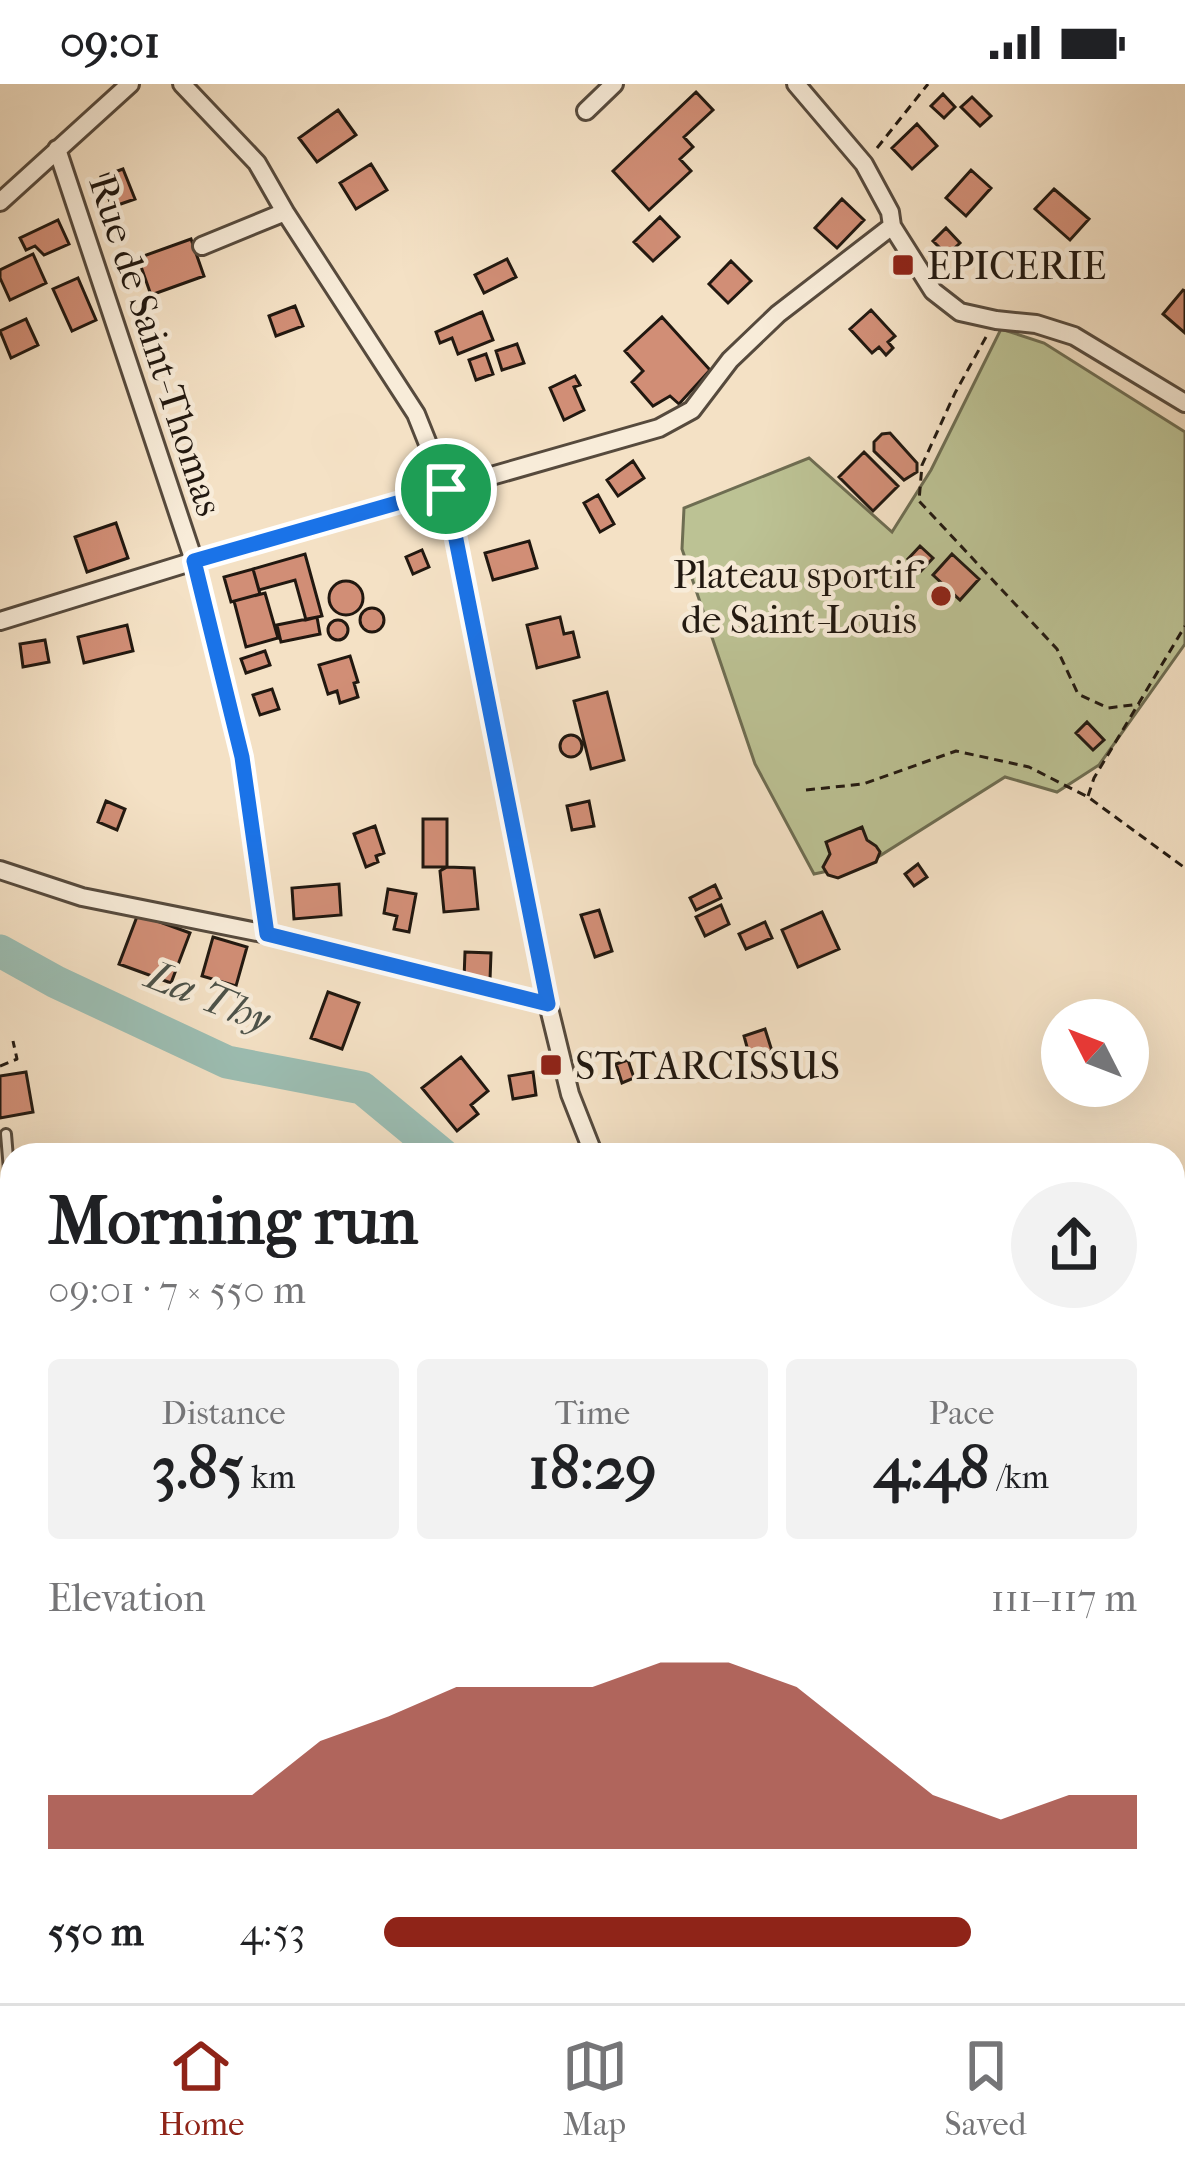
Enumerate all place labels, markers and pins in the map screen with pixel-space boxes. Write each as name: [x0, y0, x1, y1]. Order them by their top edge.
place label: EPICERIE: [927, 243, 1106, 289]
marker: EPICERIE: [890, 252, 916, 278]
pin: [395, 438, 497, 540]
place label: Plateau sportif de Saint-Louis: [673, 552, 925, 643]
marker: Plateau sportif de Saint-Louis: [928, 583, 954, 609]
place label: ST TARCISSUS: [575, 1043, 840, 1089]
marker: ST TARCISSUS: [538, 1052, 564, 1078]

